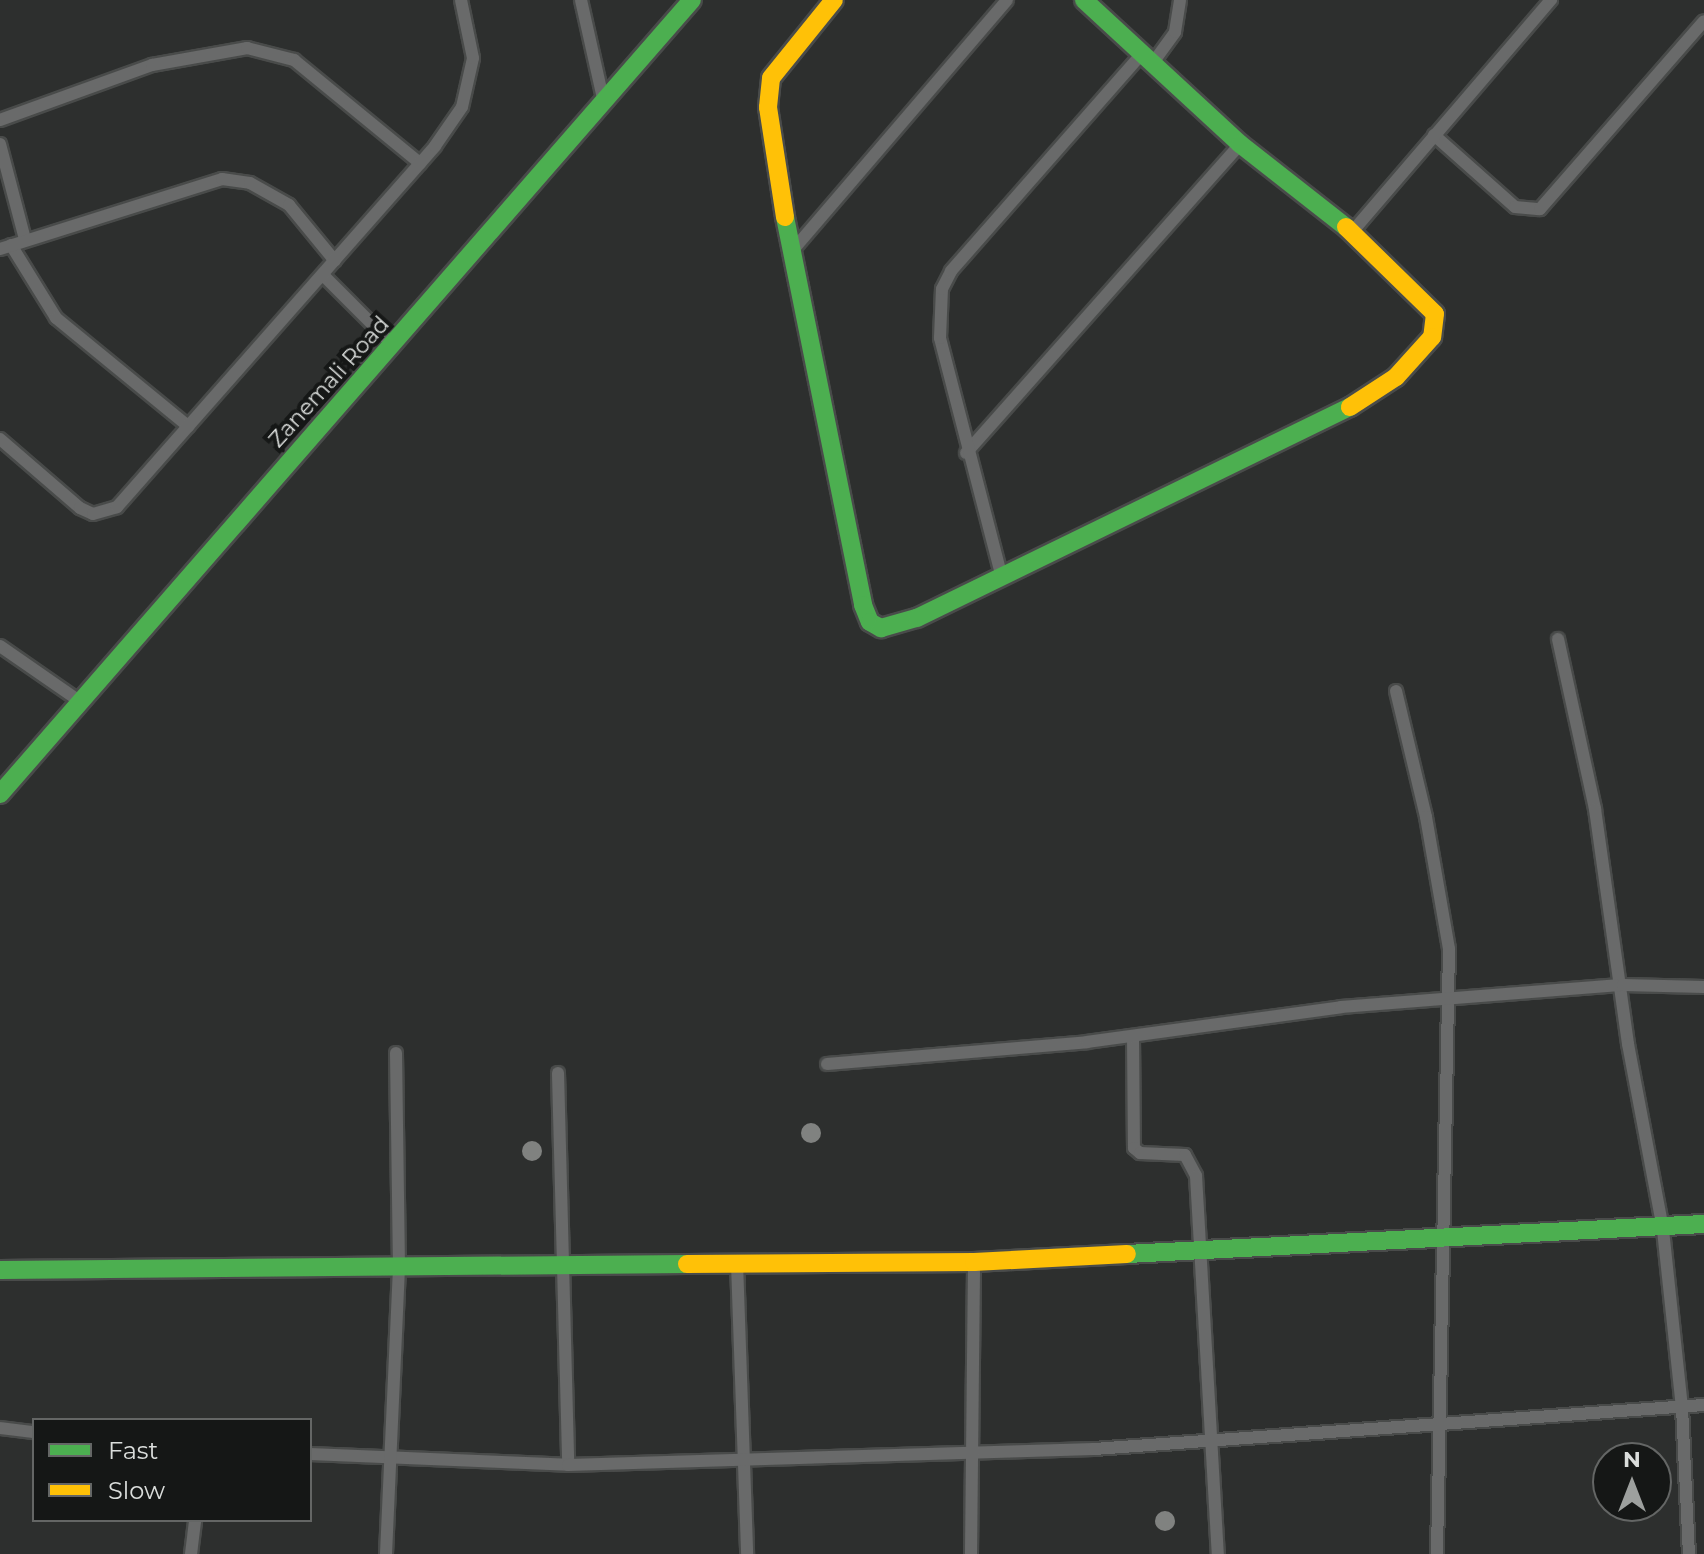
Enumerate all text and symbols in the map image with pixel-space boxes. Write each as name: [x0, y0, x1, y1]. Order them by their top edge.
street label: Zanemali Road: [263, 311, 395, 453]
legend: [32, 1418, 312, 1522]
text: Fast: [108, 1436, 158, 1465]
north arrow: [1592, 1442, 1672, 1522]
text: N: [1623, 1446, 1641, 1473]
text: Slow: [108, 1476, 165, 1505]

